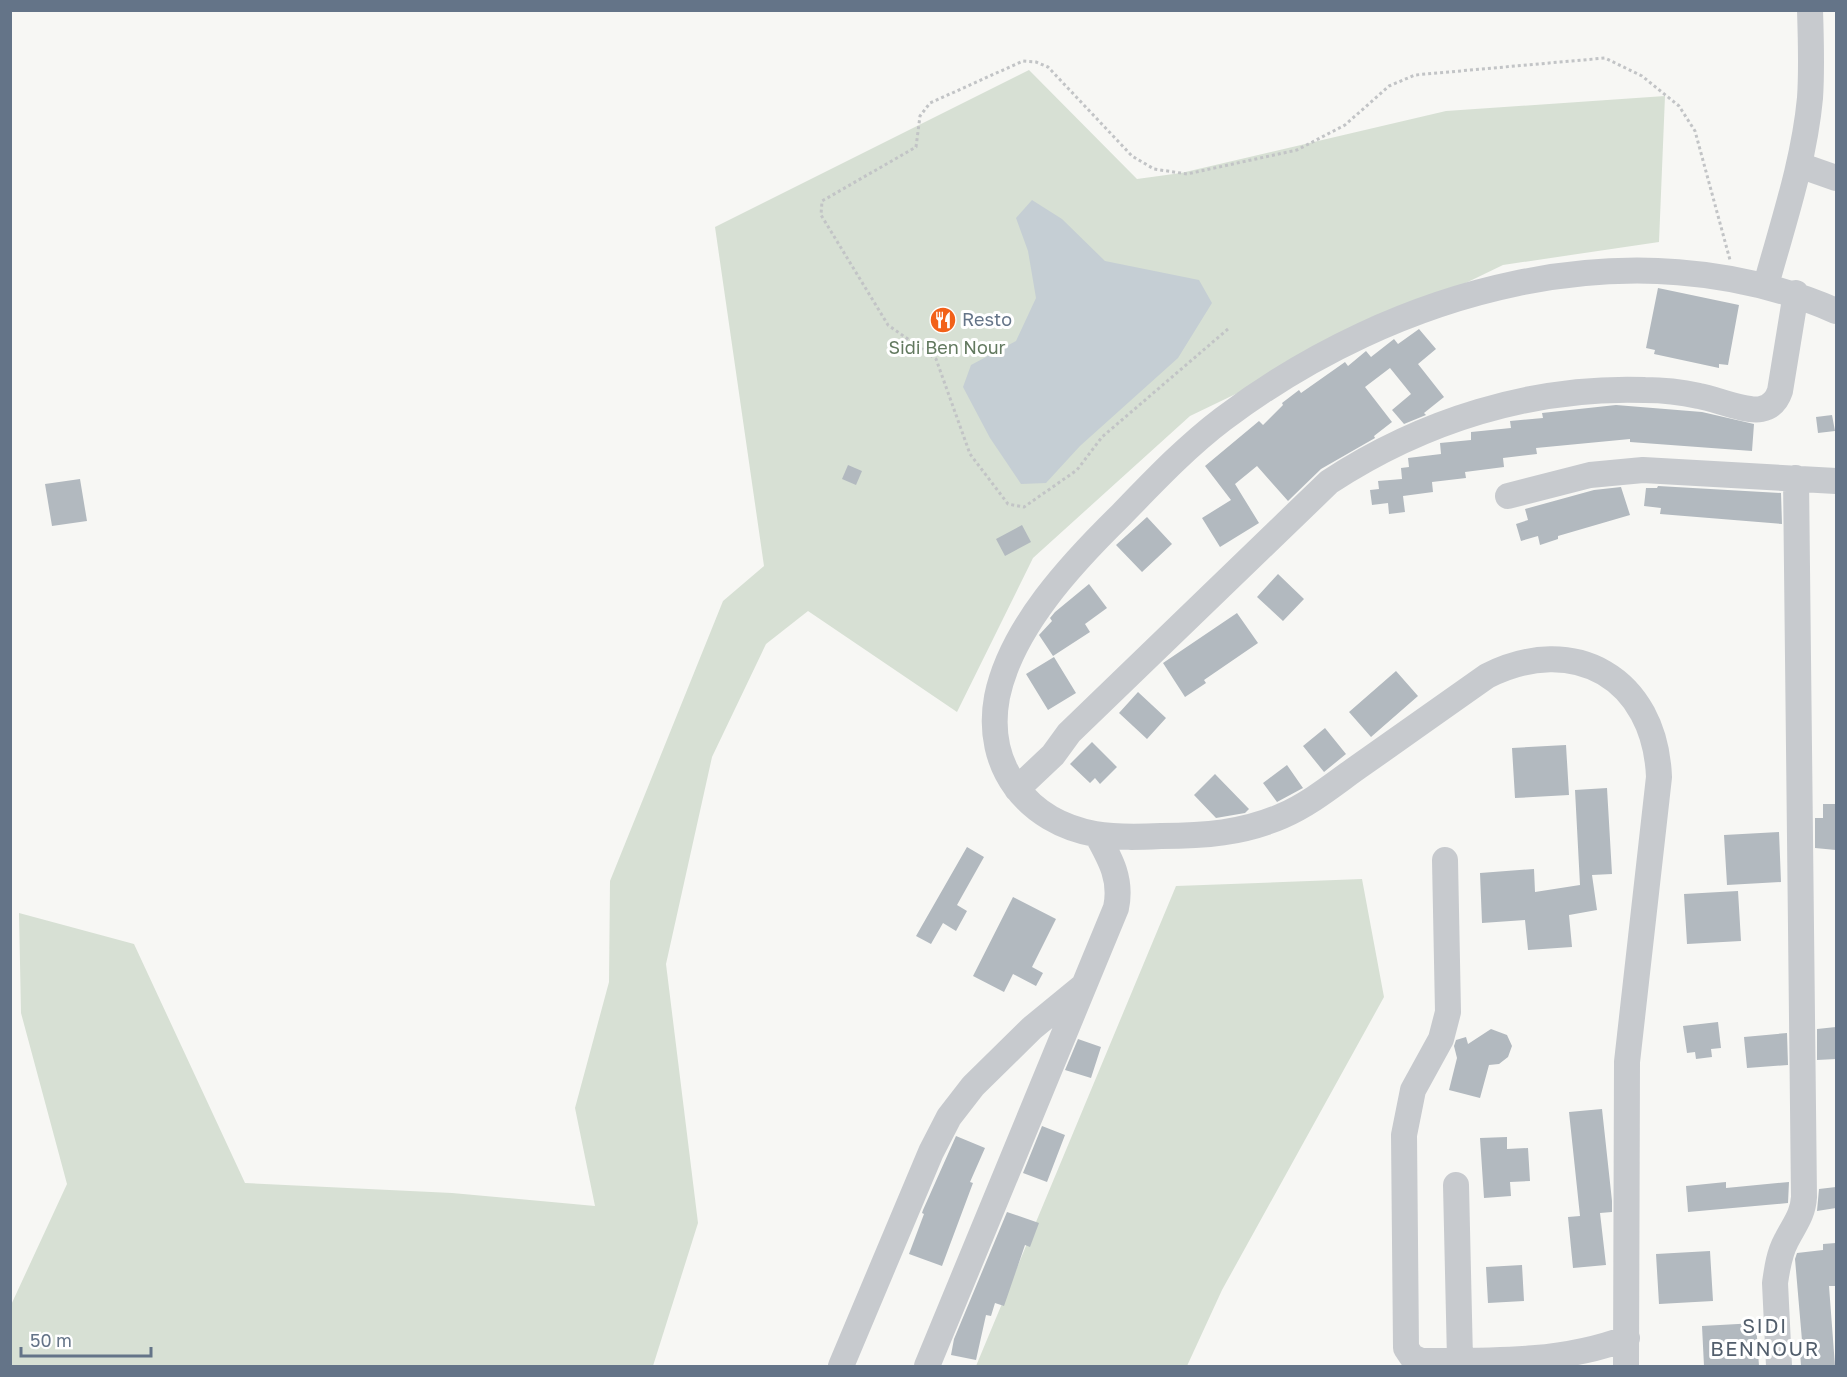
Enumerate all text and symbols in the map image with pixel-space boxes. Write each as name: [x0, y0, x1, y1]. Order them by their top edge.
restaurant icon: Resto: [928, 305, 958, 335]
place label: Resto: [962, 308, 1012, 330]
park label: Sidi Ben Nour: [888, 336, 1006, 358]
district label: SIDI BENNOUR: [1710, 1313, 1820, 1360]
scale bar: [21, 1320, 152, 1358]
text: 50 m: [30, 1329, 72, 1351]

